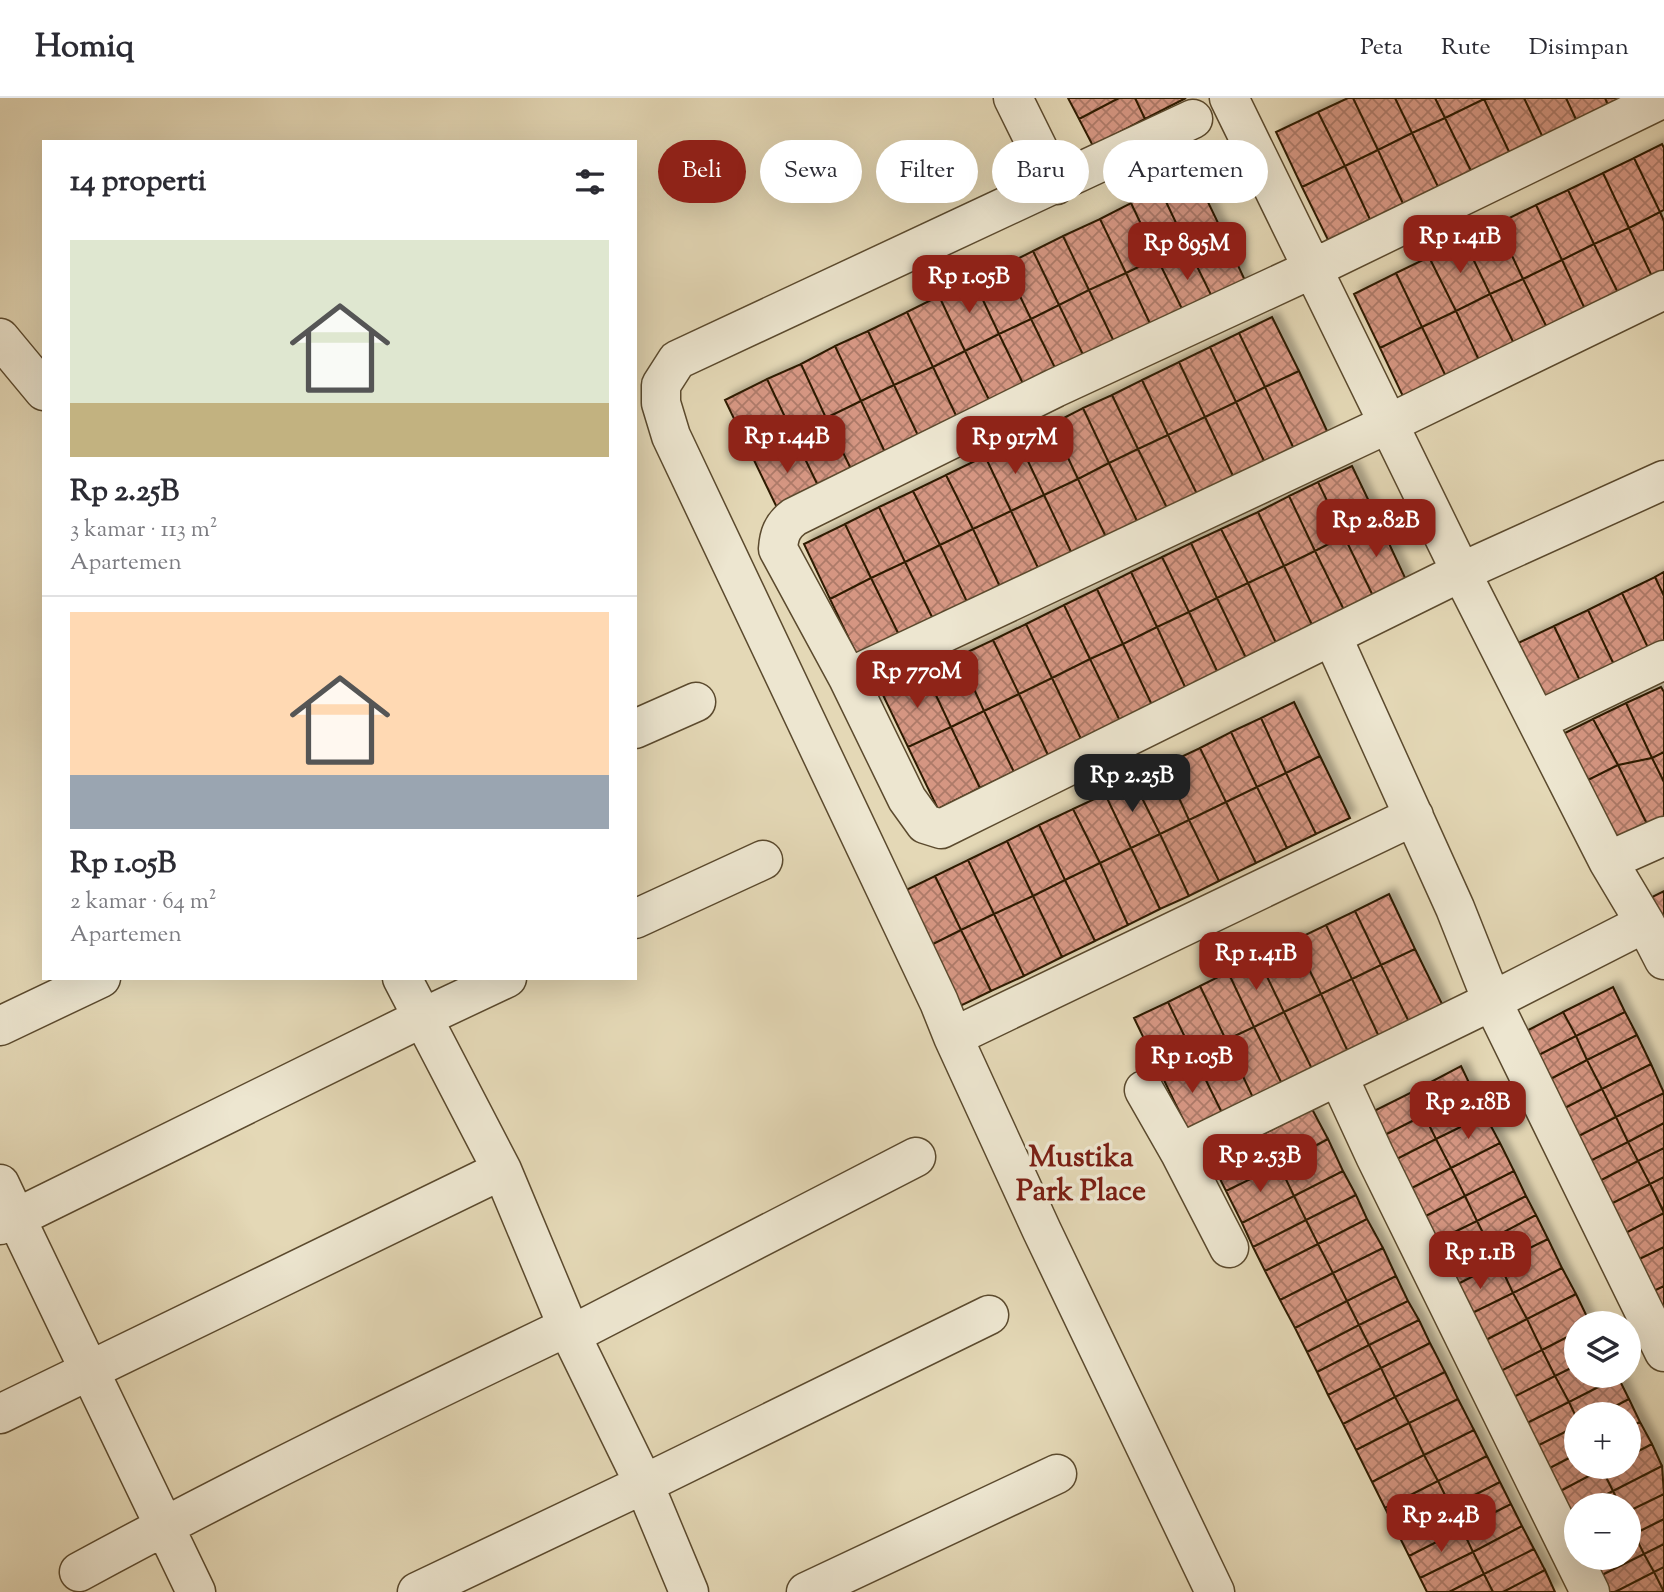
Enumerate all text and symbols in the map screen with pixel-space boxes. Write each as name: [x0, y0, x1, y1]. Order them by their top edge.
text: Homiq: [35, 24, 134, 72]
text: Peta: [1360, 31, 1403, 65]
text: Rute: [1441, 31, 1491, 65]
text: Disimpan: [1529, 31, 1629, 65]
chip: Beli: [658, 140, 746, 203]
chip: Sewa: [760, 140, 862, 203]
chip: Filter: [876, 140, 978, 203]
chip: Baru: [992, 140, 1089, 203]
chip: Apartemen: [1103, 140, 1268, 203]
text: 14 properti: [70, 161, 206, 204]
icon: filters: [571, 163, 609, 201]
pin: Rp 1.41B: [1388, 216, 1532, 275]
text: Rp 1.41B: [1419, 221, 1501, 254]
pin: Rp 895M: [1122, 222, 1252, 282]
text: Rp 895M: [1144, 228, 1230, 261]
pin: Rp 1.05B: [897, 256, 1041, 315]
text: Rp 1.05B: [928, 261, 1010, 294]
icon: home: [277, 285, 403, 411]
pin: Rp 1.44B: [715, 416, 859, 475]
pin: Rp 917M: [950, 416, 1080, 476]
text: Rp 1.44B: [744, 421, 830, 454]
text: Rp 917M: [972, 422, 1058, 455]
text: Rp 2.25B: [70, 471, 179, 514]
pin: Rp 2.82B: [1304, 500, 1448, 559]
text: Rp 2.82B: [1332, 505, 1420, 538]
text: 3 kamar · 113 m²: [70, 514, 217, 547]
text: Apartemen: [70, 547, 182, 580]
pin: Rp 770M: [852, 650, 982, 710]
text: Rp 770M: [872, 656, 962, 689]
icon: home: [277, 657, 403, 783]
pin: Rp 2.25B: [1060, 754, 1204, 814]
text: Rp 2.25B: [1090, 760, 1174, 793]
text: Rp 1.05B: [70, 843, 176, 886]
text: 2 kamar · 64 m²: [70, 886, 217, 919]
text: Apartemen: [70, 919, 182, 952]
pin: Rp 1.41B: [1184, 932, 1328, 992]
text: Rp 1.41B: [1215, 938, 1297, 971]
pin: Rp 1.05B: [1120, 1035, 1264, 1095]
text: Rp 1.05B: [1151, 1041, 1233, 1074]
pin: Rp 2.18B: [1396, 1082, 1540, 1141]
text: Rp 2.18B: [1426, 1087, 1510, 1120]
pin: Rp 2.53B: [1188, 1134, 1332, 1194]
district label: Mustika Park Place: [1016, 1137, 1146, 1214]
text: Rp 2.53B: [1219, 1140, 1301, 1173]
pin: Rp 1.1B: [1415, 1232, 1545, 1291]
text: Rp 1.1B: [1445, 1237, 1515, 1270]
map controls: [1564, 1311, 1641, 1570]
button: layers: [1564, 1311, 1641, 1388]
button: +: [1564, 1402, 1641, 1479]
button: −: [1564, 1493, 1641, 1570]
pin: Rp 2.4B: [1376, 1494, 1506, 1554]
text: Rp 2.4B: [1403, 1500, 1479, 1533]

